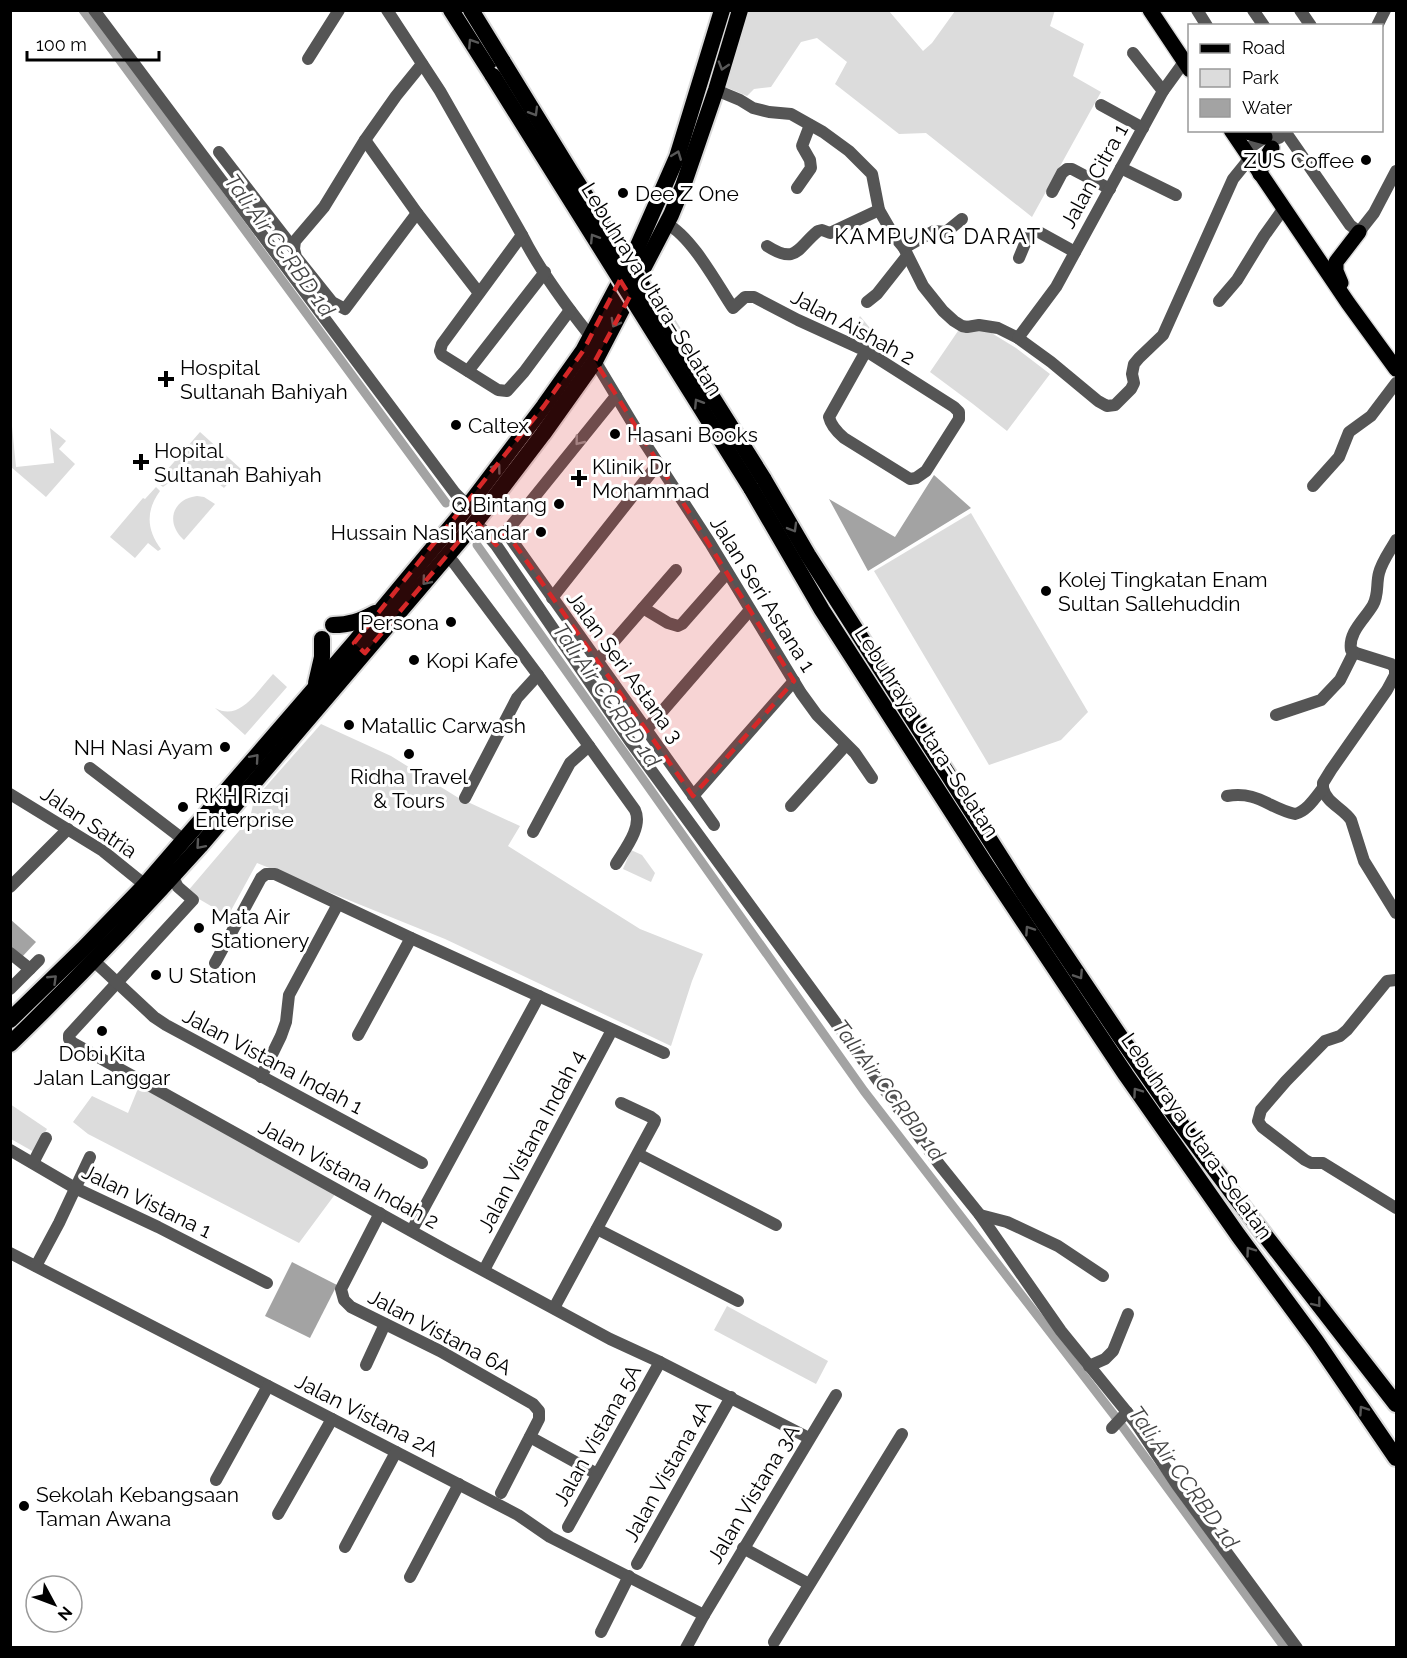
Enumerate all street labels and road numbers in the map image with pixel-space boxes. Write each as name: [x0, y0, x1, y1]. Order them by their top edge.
street label: Jalan Citra 1: [1055, 120, 1133, 232]
street label: Lebuhraya Utara–Selatan: [576, 178, 728, 400]
street label: Jalan Aishah 2: [787, 284, 919, 370]
street label: Jalan Seri Astana 1: [705, 512, 821, 676]
street label: Jalan Seri Astana 3: [562, 587, 688, 747]
street label: Lebuhraya Utara–Selatan: [849, 622, 1005, 842]
street label: Jalan Satria: [36, 781, 142, 863]
street label: Jalan Vistana Indah 1: [179, 1003, 367, 1119]
street label: Lebuhraya Utara–Selatan: [1116, 1028, 1278, 1244]
street label: Jalan Vistana Indah 4: [472, 1046, 590, 1236]
street label: Jalan Vistana Indah 2: [254, 1114, 444, 1234]
street label: Jalan Vistana 1: [78, 1159, 216, 1243]
street label: Jalan Vistana 6A: [364, 1284, 516, 1380]
street label: Jalan Vistana 5A: [548, 1360, 646, 1510]
street label: Jalan Vistana 2A: [291, 1368, 443, 1462]
street label: Jalan Vistana 4A: [618, 1396, 716, 1546]
street label: Jalan Vistana 3A: [702, 1420, 804, 1568]

